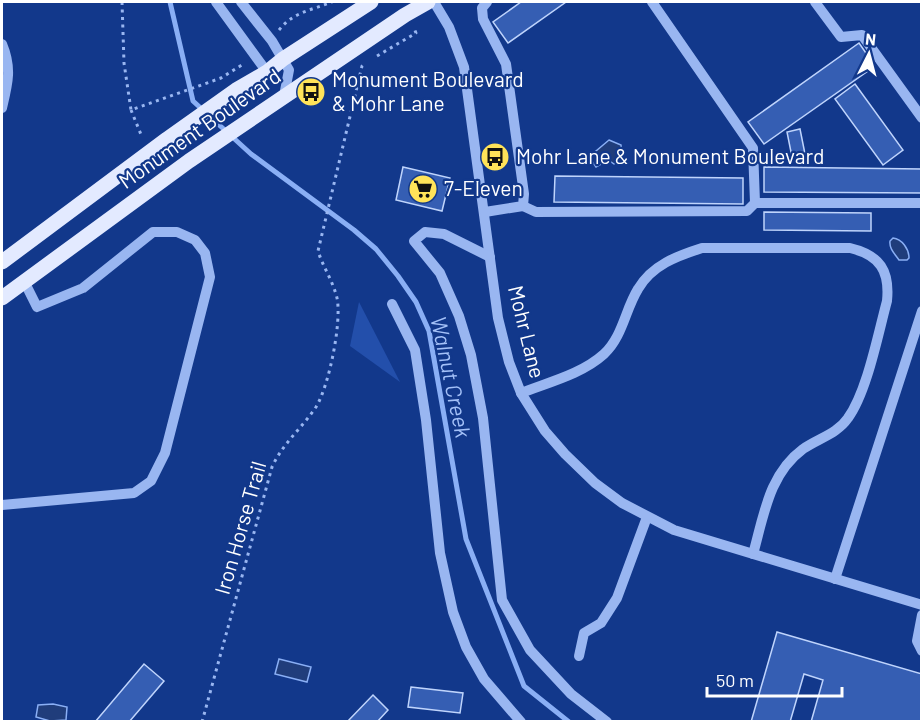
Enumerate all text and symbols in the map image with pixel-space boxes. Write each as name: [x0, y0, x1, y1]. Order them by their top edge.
north arrow: [839, 24, 899, 84]
text: N: [864, 29, 877, 49]
street label: Monument Boulevard: [113, 63, 285, 193]
place label: Monument Boulevard & Mohr Lane: [332, 66, 524, 115]
bus stop icon: Monument Boulevard & Mohr Lane: [295, 76, 327, 108]
bus stop icon: Mohr Lane & Monument Boulevard: [479, 141, 511, 173]
place label: Mohr Lane & Monument Boulevard: [516, 143, 825, 168]
supermarket icon: 7-Eleven: [407, 173, 439, 205]
place label: 7-Eleven: [444, 175, 523, 200]
street label: Mohr Lane: [504, 283, 551, 381]
water label: Walnut Creek: [426, 314, 478, 440]
street label: Iron Horse Trail: [209, 458, 271, 597]
scale bar: [707, 660, 842, 698]
text: 50 m: [716, 669, 754, 691]

